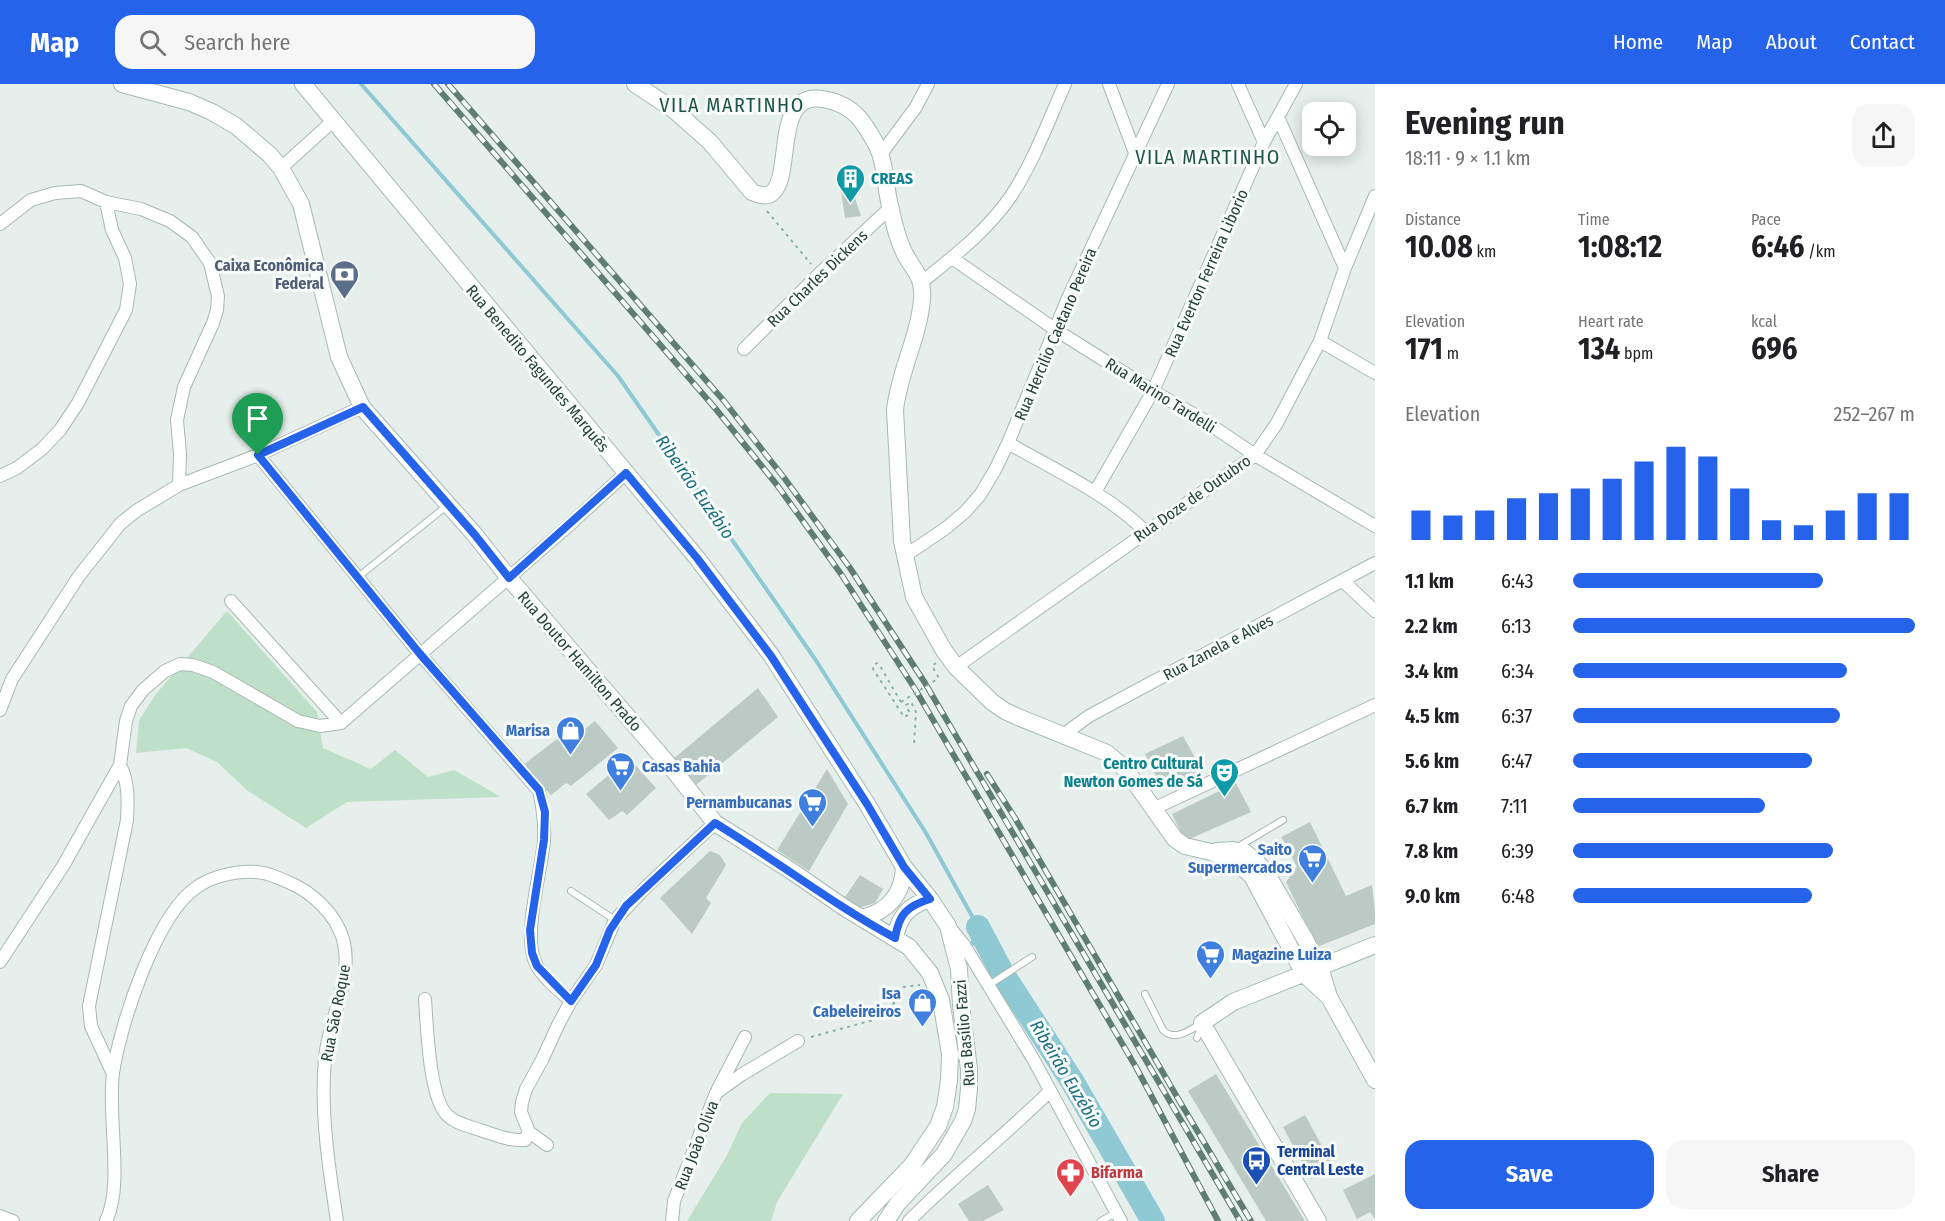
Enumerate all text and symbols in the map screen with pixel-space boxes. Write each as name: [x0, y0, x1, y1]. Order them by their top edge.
search box: [115, 15, 535, 69]
text: Map: [30, 26, 79, 59]
icon: search: [136, 26, 169, 59]
text: Search here: [184, 29, 290, 56]
text: Home: [1613, 29, 1663, 55]
text: Map: [1696, 29, 1733, 55]
text: About: [1766, 29, 1817, 55]
text: Contact: [1850, 29, 1915, 55]
district label: VILA MARTINHO: [659, 93, 805, 117]
map controls: [1302, 102, 1356, 156]
button: locate: [1302, 102, 1356, 156]
text: Evening run: [1405, 103, 1565, 143]
button: share: [1852, 104, 1915, 167]
district label: VILA MARTINHO: [1135, 145, 1281, 169]
text: 18:11 · 9 × 1.1 km: [1405, 146, 1531, 170]
building icon: CREAS: [834, 162, 866, 204]
place label: CREAS: [871, 169, 913, 188]
street label: Rua Everton Ferreira Liborio: [1161, 186, 1252, 360]
text: Distance: [1405, 210, 1461, 229]
text: Time: [1578, 210, 1610, 229]
text: Pace: [1751, 210, 1781, 229]
street label: Rua Charles Dickens: [763, 226, 871, 331]
text: 10.08: [1405, 229, 1473, 265]
text: 1:08:12: [1578, 229, 1662, 265]
text: 6:46: [1751, 229, 1805, 265]
text: km: [1473, 242, 1496, 261]
text: /km: [1805, 242, 1836, 261]
street label: Rua Hercilio Caetano Pereira: [1010, 245, 1101, 423]
place label: Caixa Econômica Federal: [215, 256, 325, 293]
bank icon: Caixa Econômica Federal: [329, 258, 361, 300]
street label: Rua Benedito Fagundes Marquês: [462, 281, 613, 456]
text: Elevation: [1405, 312, 1465, 331]
text: Heart rate: [1578, 312, 1644, 331]
text: kcal: [1751, 312, 1777, 331]
text: 171: [1405, 331, 1443, 367]
text: 134: [1578, 331, 1620, 367]
text: 696: [1751, 331, 1798, 367]
text: m: [1443, 344, 1459, 363]
text: bpm: [1620, 344, 1653, 363]
street label: Rua Marino Tardelli: [1102, 354, 1219, 437]
pin: [232, 393, 283, 455]
icon: arrive: [241, 402, 274, 435]
text: Elevation: [1405, 402, 1480, 426]
text: 252–267 m: [1834, 402, 1915, 426]
water label: Ribeirão Euzébio: [651, 431, 739, 543]
street label: Rua Doze de Outubro: [1130, 451, 1254, 546]
text: 1.1 km: [1405, 569, 1454, 593]
text: 6:43: [1501, 569, 1533, 593]
street label: Rua Doutor Hamilton Prado: [514, 587, 646, 735]
street label: Rua Zanela e Alves: [1160, 610, 1277, 684]
text: 2.2 km: [1405, 614, 1458, 638]
text: 6:13: [1501, 614, 1531, 638]
text: 3.4 km: [1405, 659, 1458, 683]
text: 6:34: [1501, 659, 1534, 683]
text: 4.5 km: [1405, 704, 1459, 728]
text: 6:37: [1501, 704, 1532, 728]
shop icon: Marisa: [555, 714, 587, 756]
place label: Marisa: [506, 721, 550, 740]
text: 5.6 km: [1405, 749, 1459, 773]
text: 6:47: [1501, 749, 1532, 773]
supermarket icon: Casas Bahia: [605, 750, 637, 792]
place label: Centro Cultural Newton Gomes de Sá: [1064, 754, 1204, 791]
theatre icon: Centro Cultural Newton Gomes de Sá: [1208, 756, 1240, 798]
place label: Casas Bahia: [642, 757, 721, 776]
supermarket icon: Pernambucanas: [797, 786, 829, 828]
place label: Pernambucanas: [686, 793, 792, 812]
text: 6.7 km: [1405, 794, 1458, 818]
text: 7:11: [1501, 794, 1528, 818]
text: 7.8 km: [1405, 839, 1458, 863]
text: 6:39: [1501, 839, 1534, 863]
place label: Saito Supermercados: [1188, 840, 1292, 877]
supermarket icon: Saito Supermercados: [1297, 842, 1329, 884]
text: 9.0 km: [1405, 884, 1460, 908]
text: 6:48: [1501, 884, 1535, 908]
supermarket icon: Magazine Luiza: [1195, 938, 1227, 980]
place label: Magazine Luiza: [1232, 945, 1332, 964]
street label: Rua São Roque: [317, 963, 354, 1063]
street label: Rua Basílio Fazzi: [950, 979, 979, 1087]
place label: Isa Cabeleireiros: [813, 984, 901, 1021]
shop icon: Isa Cabeleireiros: [906, 986, 938, 1028]
water label: Ribeirão Euzébio: [1025, 1016, 1107, 1132]
street label: Rua João Oliva: [671, 1098, 722, 1193]
button: Save: [1405, 1140, 1654, 1209]
button: Share: [1666, 1140, 1915, 1209]
place label: Terminal Central Leste: [1277, 1142, 1364, 1179]
bus stop icon: Terminal Central Leste: [1240, 1144, 1272, 1186]
pharmacy icon: Bifarma: [1054, 1156, 1086, 1198]
place label: Bifarma: [1091, 1163, 1143, 1182]

